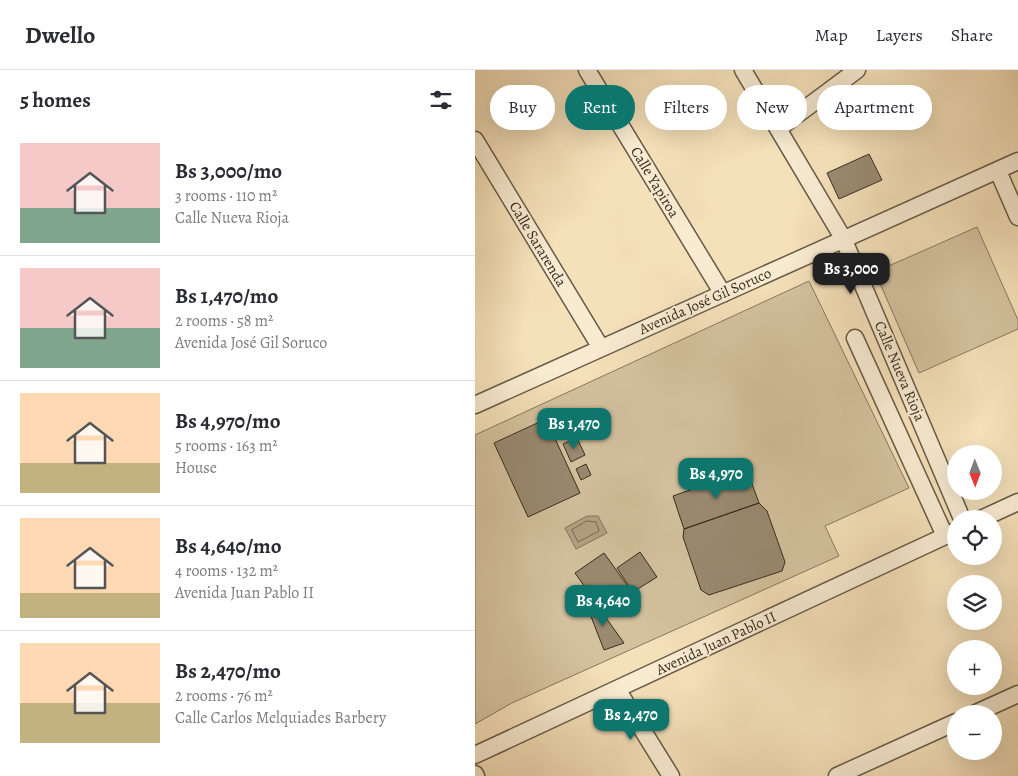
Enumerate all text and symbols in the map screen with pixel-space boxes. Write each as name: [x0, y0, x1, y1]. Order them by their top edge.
text: Dwello: [25, 19, 95, 51]
text: Map: [815, 23, 848, 47]
text: Layers: [876, 23, 923, 47]
text: Share: [951, 23, 993, 47]
chip: Buy: [490, 85, 555, 130]
chip: Rent: [565, 85, 635, 130]
chip: Filters: [645, 85, 727, 130]
chip: New: [737, 85, 807, 130]
chip: Apartment: [817, 85, 932, 130]
text: 5 homes: [20, 86, 91, 114]
icon: filters: [427, 86, 455, 114]
street label: Calle Yapiroa: [626, 143, 684, 221]
text: Bs 3,000/mo: [175, 157, 282, 185]
icon: home: [60, 163, 120, 223]
text: 3 rooms · 110 m²: [175, 185, 277, 207]
street label: Calle Sararenda: [505, 198, 571, 290]
text: Calle Nueva Rioja: [175, 207, 289, 229]
pin: Bs 3,000: [799, 252, 903, 295]
text: Bs 3,000: [824, 258, 878, 280]
street label: Avenida José Gil Soruco: [635, 263, 774, 340]
text: Bs 1,470/mo: [175, 282, 278, 310]
icon: home: [60, 288, 120, 348]
text: 2 rooms · 58 m²: [175, 310, 273, 332]
street label: Calle Nueva Rioja: [870, 318, 930, 424]
text: Avenida José Gil Soruco: [175, 332, 327, 354]
text: Bs 4,970/mo: [175, 407, 281, 435]
pin: Bs 1,470: [522, 408, 626, 450]
icon: home: [60, 413, 120, 473]
text: Bs 1,470: [548, 413, 600, 435]
text: 5 rooms · 163 m²: [175, 435, 277, 457]
north arrow: [947, 445, 1003, 500]
map controls: [947, 445, 1002, 760]
text: House: [175, 457, 217, 479]
pin: Bs 4,970: [664, 458, 768, 500]
text: Bs 4,970: [689, 463, 743, 485]
button: locate: [947, 510, 1002, 565]
text: Bs 4,640/mo: [175, 532, 282, 560]
icon: home: [60, 538, 120, 598]
text: 4 rooms · 132 m²: [175, 560, 278, 582]
button: layers: [947, 575, 1002, 630]
text: Avenida Juan Pablo II: [175, 582, 314, 604]
pin: Bs 4,640: [551, 584, 655, 627]
text: Bs 4,640: [576, 590, 630, 612]
street label: Avenida Juan Pablo II: [652, 606, 779, 680]
button: +: [947, 640, 1002, 695]
text: Bs 2,470/mo: [175, 657, 281, 685]
icon: home: [60, 663, 120, 723]
text: 2 rooms · 76 m²: [175, 685, 273, 707]
pin: Bs 2,470: [579, 698, 683, 741]
text: Bs 2,470: [604, 704, 658, 726]
button: −: [947, 705, 1002, 760]
text: Calle Carlos Melquiades Barbery: [175, 707, 386, 729]

